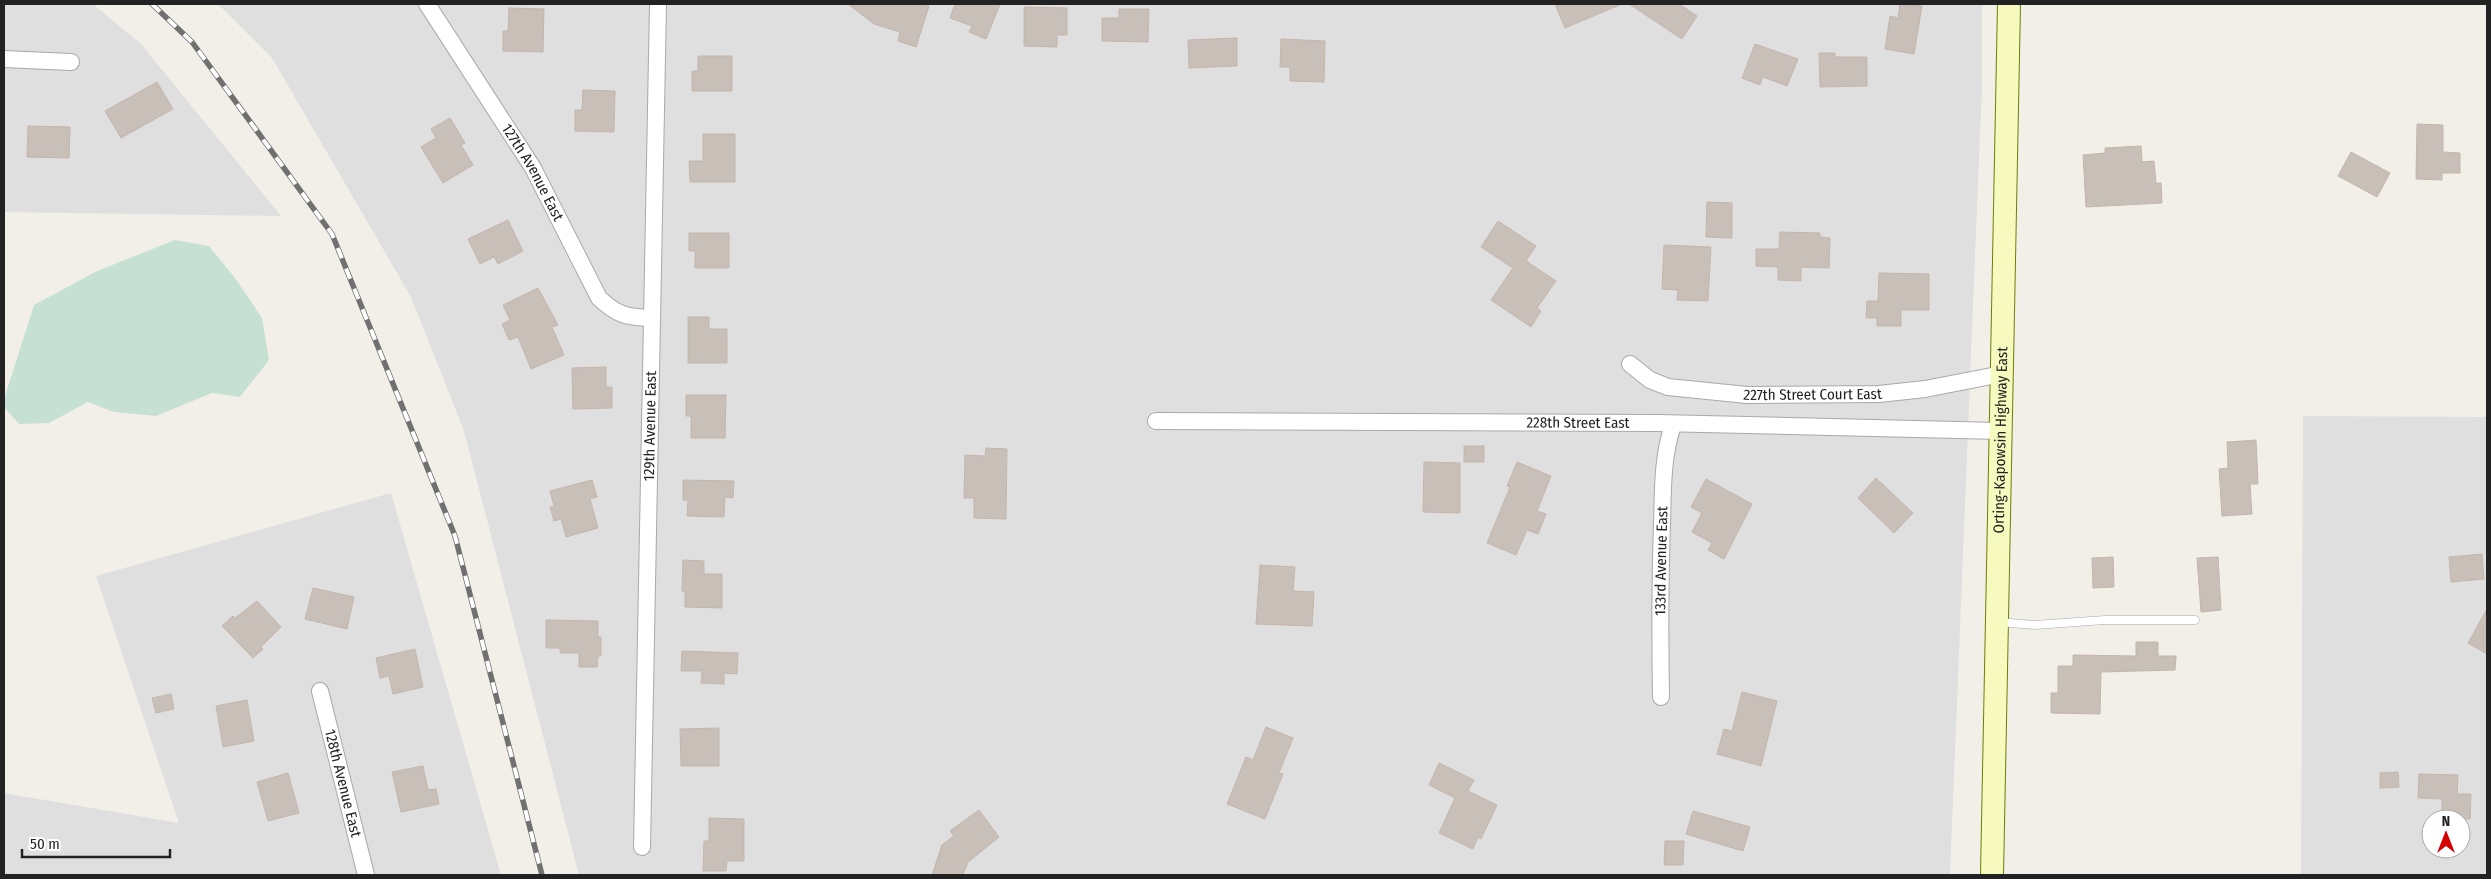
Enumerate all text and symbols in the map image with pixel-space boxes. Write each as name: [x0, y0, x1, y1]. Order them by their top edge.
street label: 127th Avenue East: [498, 121, 567, 224]
street label: Orting-Kapowsin Highway East: [1990, 347, 2011, 534]
street label: 129th Avenue East: [640, 371, 660, 481]
street label: 227th Street Court East: [1743, 385, 1883, 404]
street label: 228th Street East: [1526, 413, 1630, 432]
street label: 133rd Avenue East: [1651, 506, 1671, 616]
street label: 128th Avenue East: [321, 727, 365, 839]
north arrow: [2421, 809, 2471, 859]
text: N: [2442, 813, 2450, 830]
scale bar: [22, 826, 170, 858]
text: 50 m: [30, 835, 60, 853]

